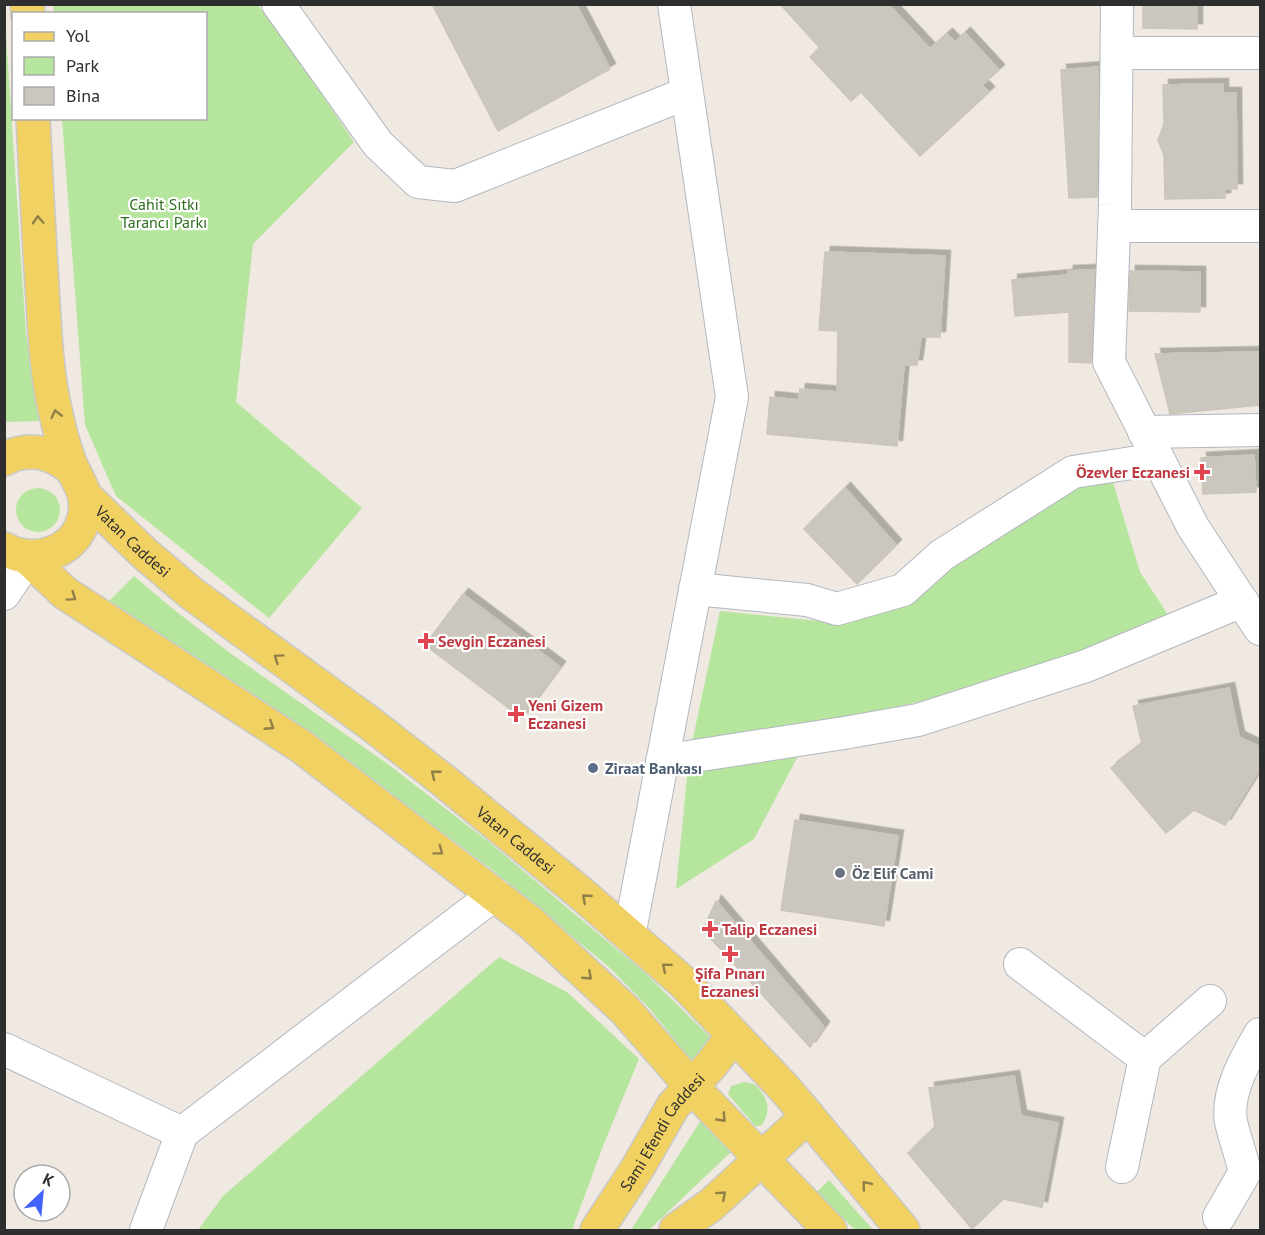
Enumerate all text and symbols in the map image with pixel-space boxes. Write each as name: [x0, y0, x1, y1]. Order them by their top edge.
legend: [12, 12, 207, 120]
text: Yol: [66, 24, 90, 47]
text: Park: [66, 54, 99, 77]
text: Bina: [66, 84, 100, 107]
park label: Cahit Sıtkı Tarancı Parkı: [121, 194, 207, 232]
one-way arrow: [32, 216, 45, 225]
one-way arrow: [51, 409, 64, 419]
place label: Özevler Eczanesi: [1076, 462, 1190, 482]
marker: Özevler Eczanesi: [1195, 465, 1209, 479]
street label: Vatan Caddesi: [90, 501, 175, 581]
one-way arrow: [65, 590, 76, 601]
place label: Sevgin Eczanesi: [438, 631, 546, 651]
marker: Sevgin Eczanesi: [419, 634, 433, 648]
one-way arrow: [274, 654, 285, 665]
place label: Yeni Gizem Eczanesi: [527, 695, 603, 733]
marker: Yeni Gizem Eczanesi: [509, 707, 523, 721]
one-way arrow: [263, 719, 274, 730]
place label: Ziraat Bankası: [605, 758, 702, 778]
marker: Ziraat Bankası: [586, 761, 600, 775]
one-way arrow: [431, 770, 442, 781]
street label: Vatan Caddesi: [472, 801, 559, 878]
one-way arrow: [432, 844, 443, 855]
place label: Öz Elif Cami: [852, 863, 934, 883]
marker: Öz Elif Cami: [833, 866, 847, 880]
one-way arrow: [581, 894, 592, 905]
place label: Talip Eczanesi: [722, 919, 817, 939]
marker: Talip Eczanesi: [703, 922, 717, 936]
marker: Şifa Pınarı Eczanesi: [723, 947, 737, 961]
place label: Şifa Pınarı Eczanesi: [695, 963, 765, 1001]
one-way arrow: [662, 964, 673, 975]
one-way arrow: [582, 969, 592, 980]
street label: Sami Efendi Caddesi: [615, 1068, 709, 1195]
one-way arrow: [715, 1112, 726, 1122]
north arrow: [12, 1163, 72, 1223]
text: K: [40, 1168, 57, 1191]
one-way arrow: [862, 1181, 873, 1192]
one-way arrow: [715, 1191, 726, 1202]

